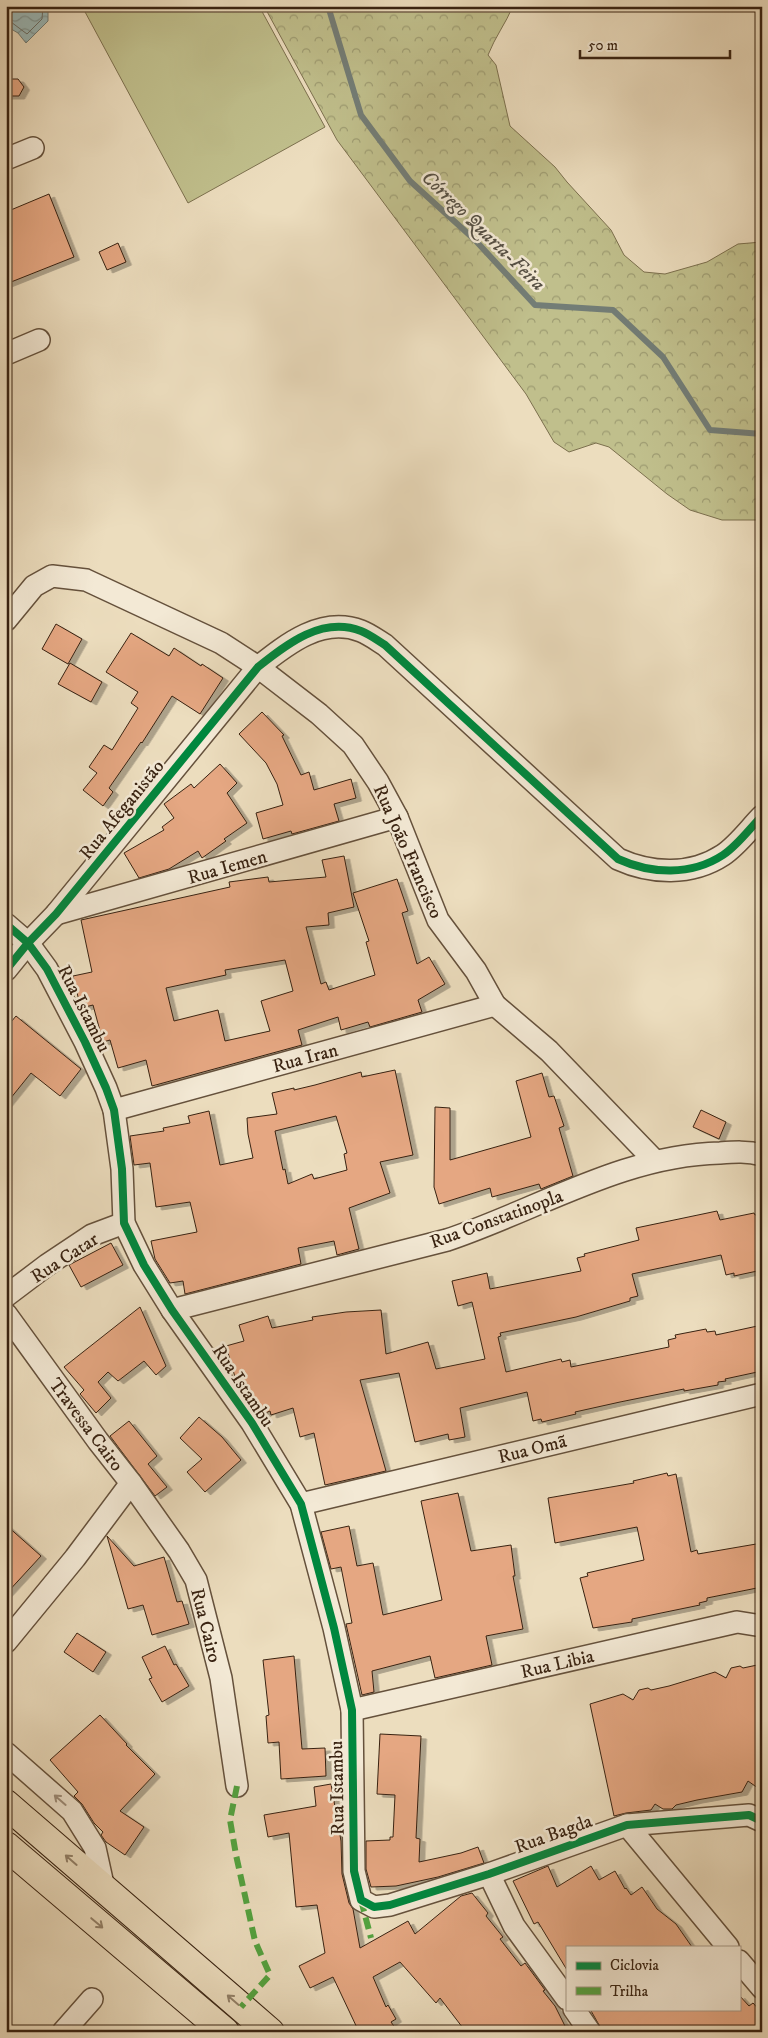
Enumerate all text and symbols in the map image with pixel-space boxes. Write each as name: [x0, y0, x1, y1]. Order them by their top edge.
scale bar: [580, 28, 730, 60]
text: 50 m: [588, 36, 618, 55]
water label: Córrego Quarta-Feira: [416, 165, 550, 297]
street label: Rua Afeganistão: [75, 755, 169, 865]
street label: Rua João Francisco: [368, 781, 447, 922]
street label: Rua Iemen: [185, 845, 270, 890]
street label: Rua Istambu: [52, 961, 115, 1056]
street label: Rua Iran: [270, 1039, 341, 1078]
street label: Rua Constatinopla: [427, 1185, 566, 1254]
street label: Rua Catar: [27, 1228, 103, 1289]
street label: Rua Istambu: [207, 1340, 279, 1431]
street label: Travessa Cairo: [43, 1374, 128, 1476]
street label: Rua Omã: [496, 1430, 569, 1469]
street label: Rua Cairo: [185, 1586, 226, 1665]
street label: Rua Libia: [518, 1645, 596, 1684]
street label: Rua Istambu: [325, 1740, 350, 1835]
one-way arrow: [54, 1795, 67, 1806]
street label: Rua Bagda: [512, 1810, 595, 1859]
one-way arrow: [64, 1854, 77, 1865]
one-way arrow: [90, 1917, 103, 1928]
legend: [566, 1946, 740, 2010]
text: Ciclovia: [610, 1956, 659, 1975]
text: Trilha: [610, 1982, 649, 2001]
one-way arrow: [227, 1994, 240, 2006]

